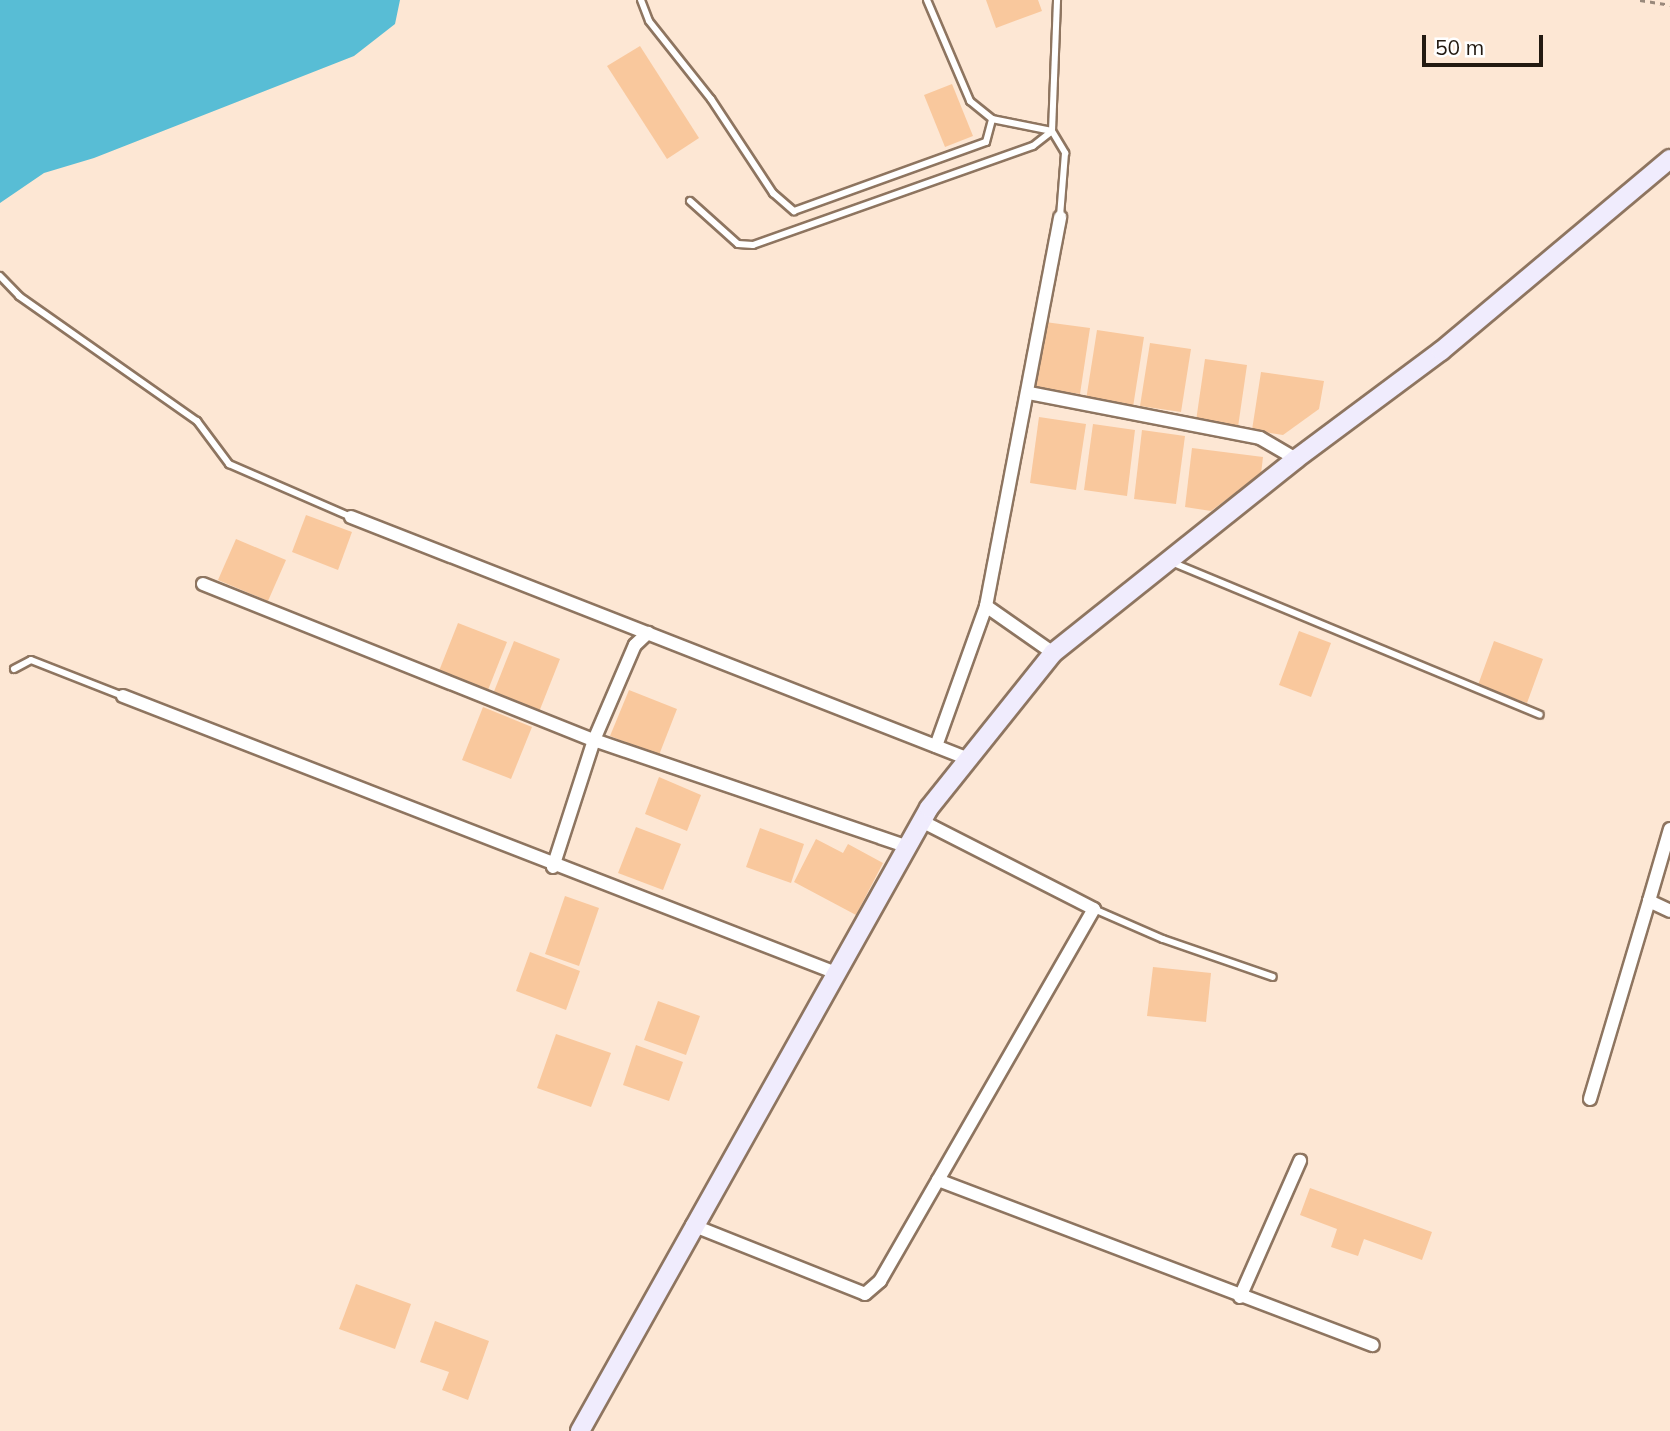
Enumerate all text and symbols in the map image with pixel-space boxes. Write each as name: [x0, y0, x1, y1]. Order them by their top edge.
scale bar: [1425, 21, 1546, 65]
text: 50 m: [1435, 34, 1484, 60]

